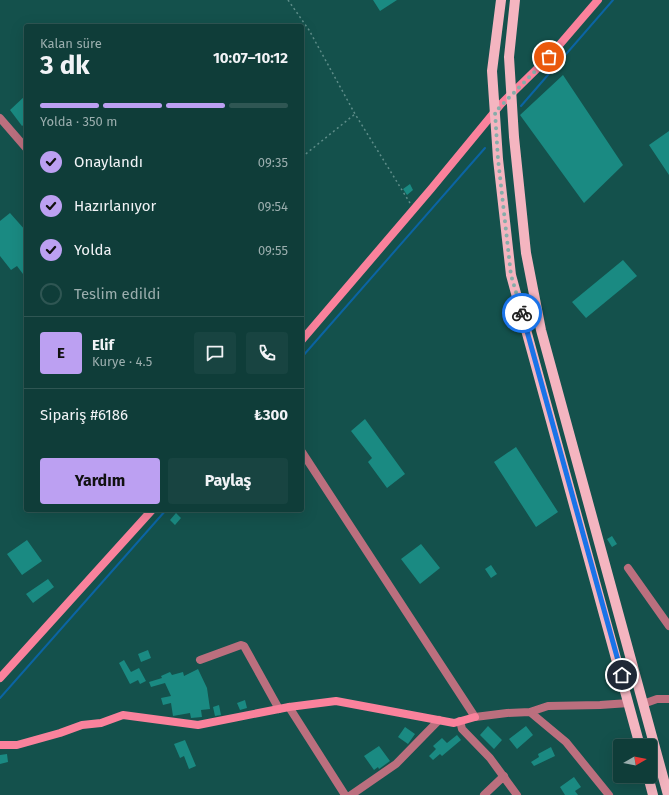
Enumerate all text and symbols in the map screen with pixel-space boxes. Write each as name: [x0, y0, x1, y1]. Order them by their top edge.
text: Kalan süre: [40, 36, 102, 51]
pin: [532, 40, 566, 74]
icon: bag: [538, 46, 560, 68]
text: 10:07–10:12: [213, 49, 288, 67]
text: 3 dk: [40, 50, 90, 81]
text: Yolda · 350 m: [40, 114, 117, 129]
icon: check: [40, 151, 62, 173]
text: Onaylandı: [74, 153, 143, 171]
text: 09:35: [258, 155, 288, 170]
icon: check: [40, 195, 62, 217]
text: Hazırlanıyor: [74, 197, 156, 215]
text: 09:54: [257, 199, 288, 214]
icon: check: [40, 239, 62, 261]
text: Yolda: [74, 241, 112, 259]
text: 09:55: [258, 243, 288, 258]
text: Teslim edildi: [74, 285, 160, 303]
courier: [502, 293, 542, 333]
icon: bike: [511, 302, 533, 324]
button: chat: [194, 332, 236, 374]
button: phone: [246, 332, 288, 374]
text: Elif: [92, 336, 114, 354]
text: E: [57, 344, 65, 362]
text: Kurye · 4.5: [92, 354, 152, 369]
text: Sipariş #6186: [40, 406, 128, 424]
text: ₺300: [254, 406, 288, 424]
button: Yardım: [40, 458, 160, 504]
button: Paylaş: [168, 458, 288, 504]
pin: [605, 658, 639, 692]
icon: home: [611, 664, 633, 686]
north arrow: [613, 739, 657, 783]
map controls: [613, 739, 657, 783]

